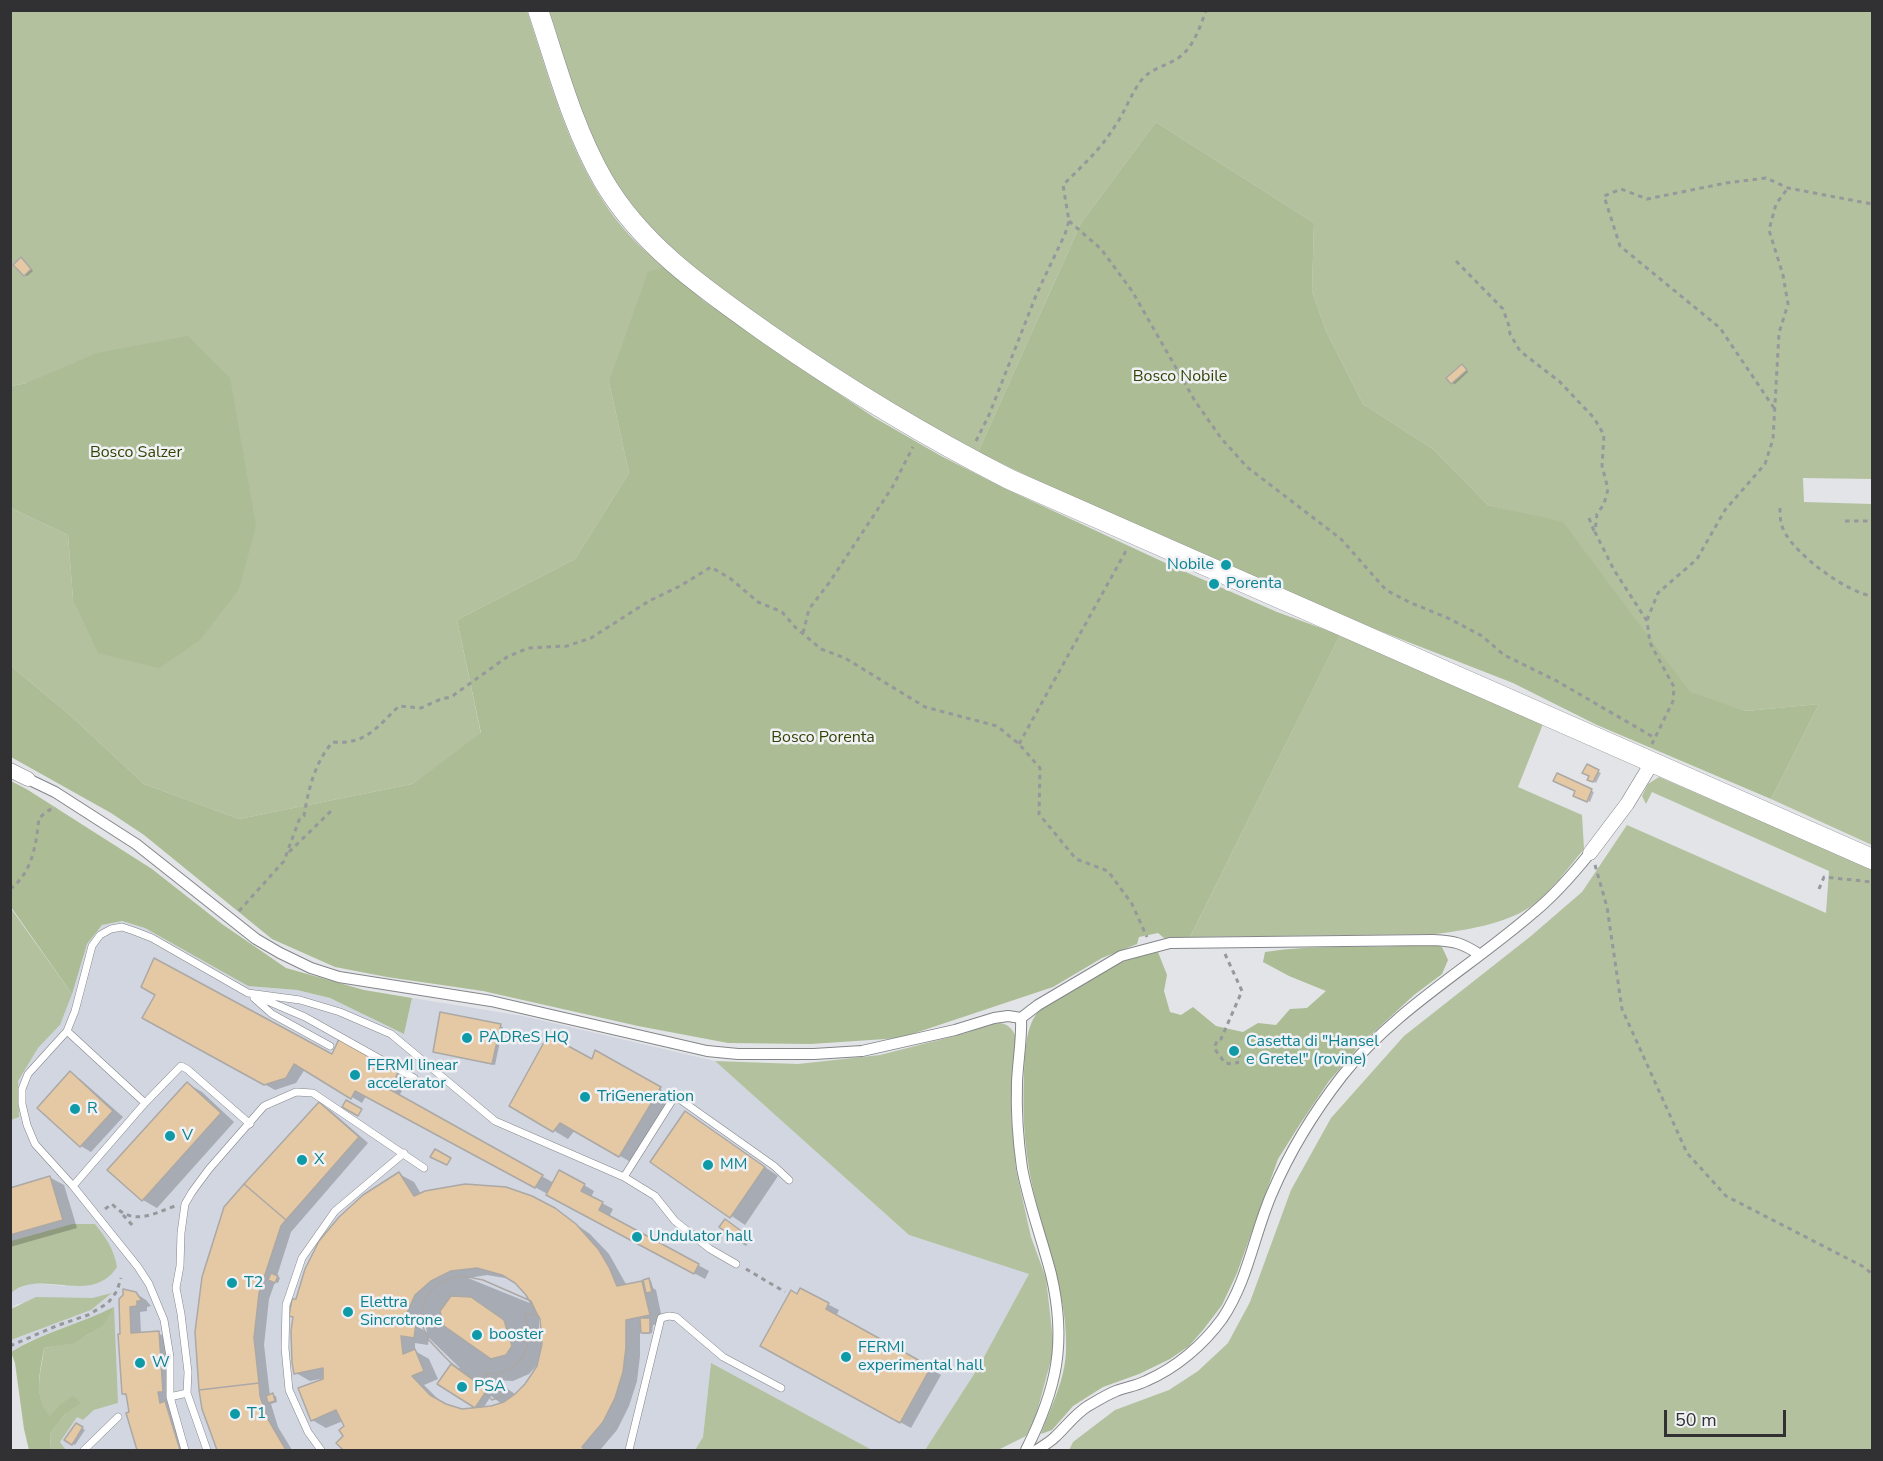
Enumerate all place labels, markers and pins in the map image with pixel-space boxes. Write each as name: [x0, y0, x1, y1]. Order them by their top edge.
place label: Nobile: [1167, 555, 1214, 575]
marker: Nobile: [1219, 558, 1233, 572]
place label: Porenta: [1226, 574, 1282, 594]
marker: Porenta: [1207, 577, 1221, 591]
place label: PADReS HQ: [479, 1028, 569, 1048]
marker: PADReS HQ: [460, 1031, 474, 1045]
place label: Casetta di "Hansel e Gretel" (rovine): [1246, 1032, 1379, 1070]
marker: Casetta di "Hansel e Gretel" (rovine): [1227, 1044, 1241, 1058]
place label: FERMI linear accelerator: [367, 1056, 458, 1094]
marker: FERMI linear accelerator: [348, 1068, 362, 1082]
place label: TriGeneration: [597, 1087, 694, 1107]
marker: TriGeneration: [578, 1090, 592, 1104]
place label: R: [87, 1099, 98, 1119]
marker: R: [68, 1102, 82, 1116]
place label: V: [182, 1126, 193, 1146]
marker: V: [163, 1129, 177, 1143]
place label: X: [314, 1150, 324, 1170]
marker: X: [295, 1153, 309, 1167]
place label: MM: [720, 1155, 747, 1175]
marker: MM: [701, 1158, 715, 1172]
place label: Undulator hall: [649, 1227, 753, 1247]
marker: Undulator hall: [630, 1230, 644, 1244]
place label: T2: [244, 1273, 263, 1293]
marker: T2: [225, 1276, 239, 1290]
place label: Elettra Sincrotrone: [360, 1293, 442, 1331]
marker: Elettra Sincrotrone: [341, 1305, 355, 1319]
place label: booster: [489, 1325, 543, 1345]
marker: booster: [470, 1328, 484, 1342]
place label: FERMI experimental hall: [858, 1338, 983, 1376]
marker: FERMI experimental hall: [839, 1350, 853, 1364]
place label: W: [152, 1353, 170, 1373]
marker: W: [133, 1356, 147, 1370]
place label: PSA: [474, 1377, 506, 1397]
marker: PSA: [455, 1380, 469, 1394]
place label: T1: [247, 1404, 266, 1424]
marker: T1: [228, 1407, 242, 1421]

